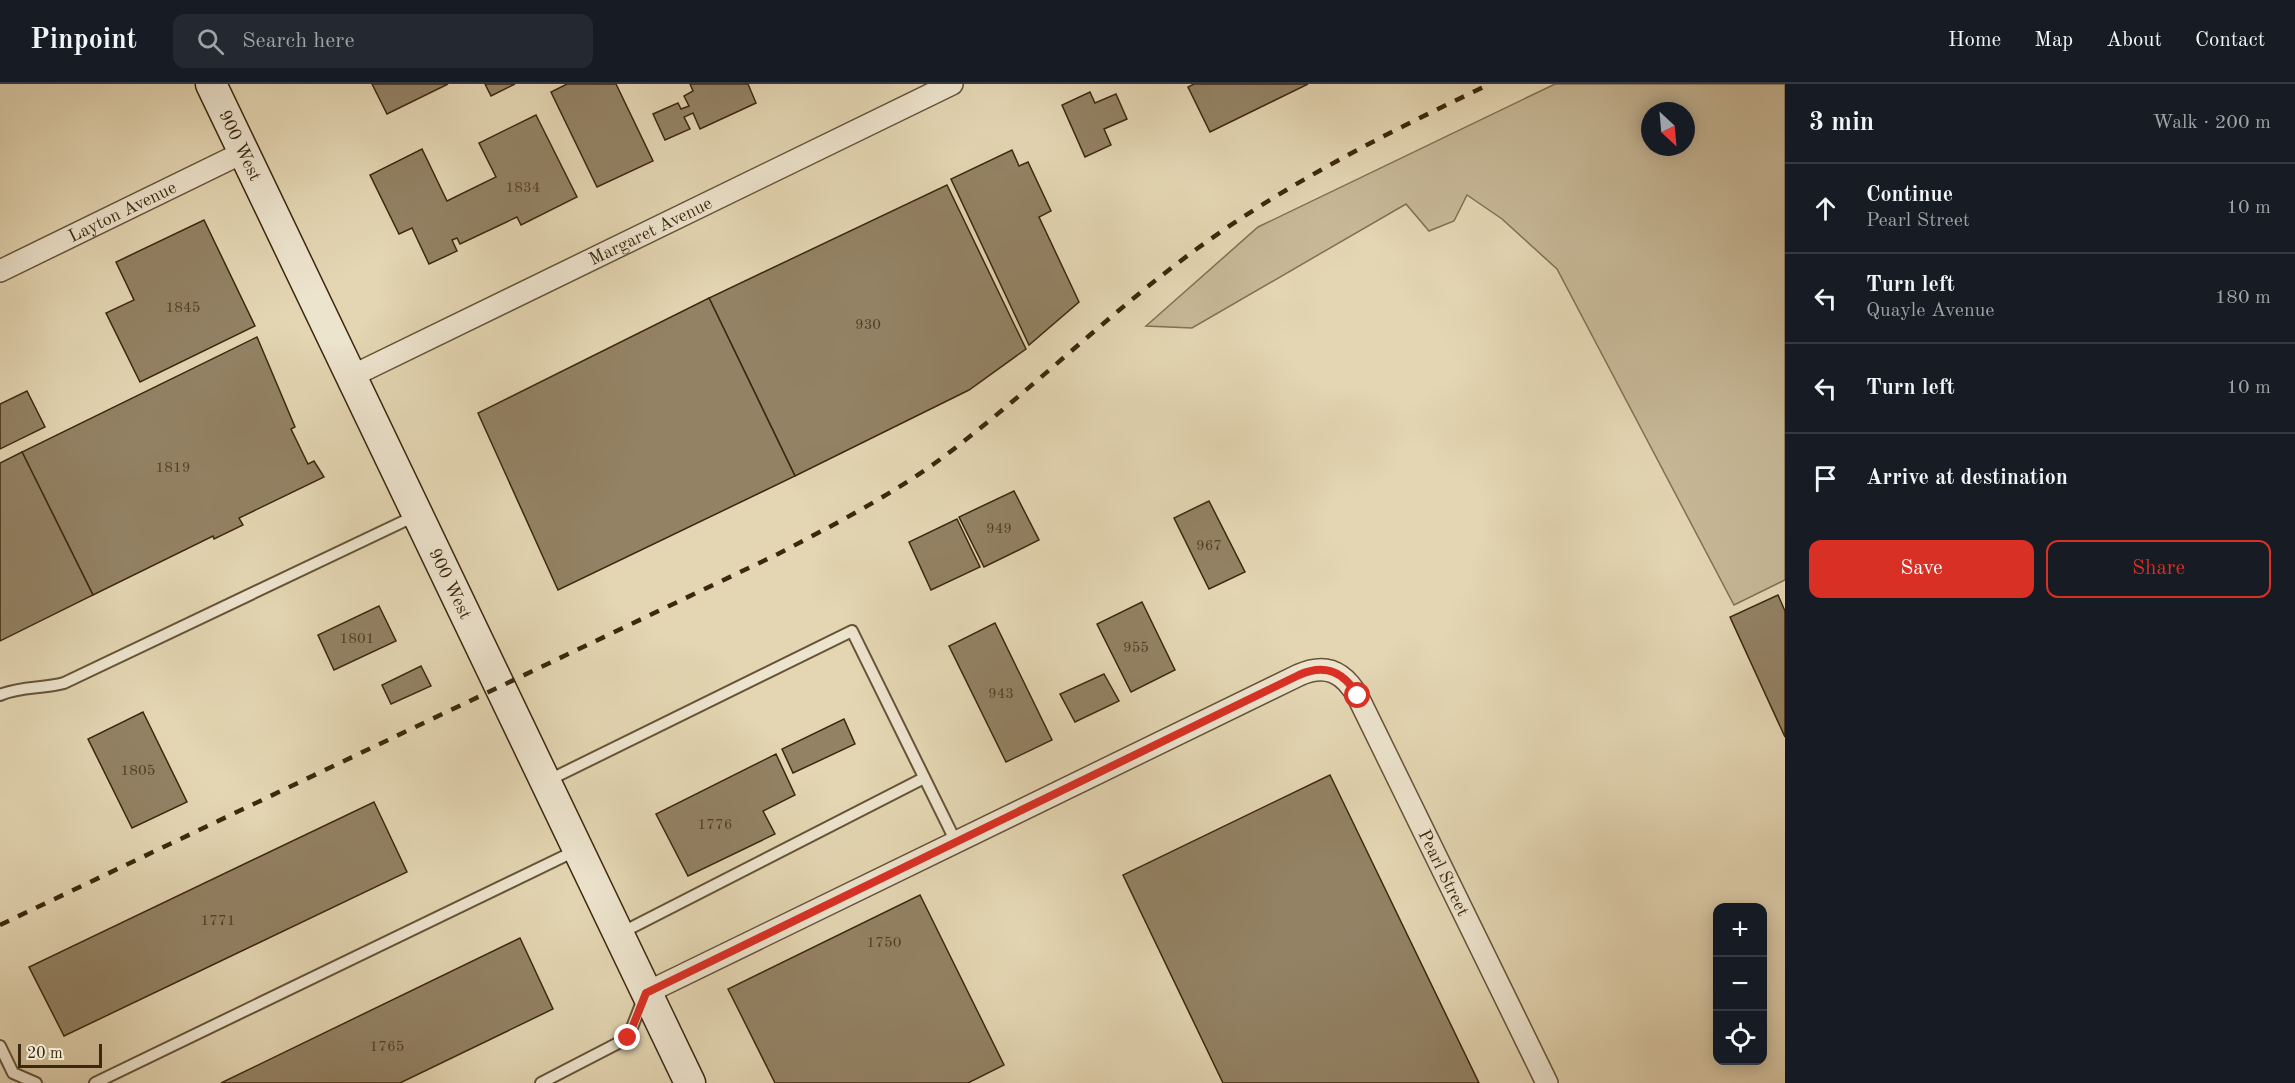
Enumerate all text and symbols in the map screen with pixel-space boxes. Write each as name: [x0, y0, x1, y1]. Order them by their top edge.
search box: [173, 14, 593, 68]
icon: search: [194, 25, 227, 58]
text: Pinpoint: [30, 27, 137, 55]
text: Search here: [242, 30, 355, 52]
text: Home: [1948, 30, 2001, 51]
text: Map: [2034, 30, 2073, 51]
text: About: [2106, 30, 2162, 51]
text: Contact: [2195, 30, 2265, 51]
north arrow: [1641, 102, 1695, 156]
street label: 900 West: [215, 107, 264, 184]
text: 3 min: [1809, 110, 1874, 136]
text: Walk · 200 m: [2152, 113, 2271, 133]
street label: Layton Avenue: [66, 178, 179, 246]
house number: 1834: [506, 181, 540, 196]
text: Continue: [1866, 184, 1953, 206]
icon: ahead: [1809, 192, 1842, 225]
street label: Margaret Avenue: [586, 194, 715, 269]
text: 10 m: [2226, 198, 2271, 218]
text: Pearl Street: [1866, 211, 1970, 231]
text: Turn left: [1866, 274, 1955, 296]
icon: left: [1809, 282, 1842, 315]
text: 180 m: [2215, 288, 2271, 308]
house number: 1845: [166, 301, 200, 316]
text: Quayle Avenue: [1866, 301, 1995, 321]
house number: 930: [855, 318, 881, 333]
icon: left: [1809, 372, 1842, 405]
text: Turn left: [1866, 377, 1955, 399]
text: 10 m: [2226, 378, 2271, 398]
house number: 1819: [156, 461, 190, 476]
icon: arrive: [1809, 462, 1842, 495]
text: Arrive at destination: [1866, 467, 2068, 489]
house number: 949: [986, 522, 1012, 537]
house number: 967: [1196, 539, 1222, 554]
button: Save: [1809, 540, 2034, 598]
button: Share: [2046, 540, 2271, 598]
street label: 900 West: [425, 546, 474, 622]
house number: 1801: [340, 632, 374, 647]
house number: 955: [1123, 641, 1149, 656]
route start: [1344, 682, 1370, 708]
house number: 943: [988, 687, 1014, 702]
house number: 1805: [121, 764, 155, 779]
house number: 1776: [698, 818, 732, 833]
street label: Pearl Street: [1414, 827, 1472, 919]
map controls: [1713, 903, 1767, 1065]
button: +: [1713, 903, 1767, 957]
house number: 1771: [201, 914, 235, 929]
house number: 1750: [867, 936, 901, 951]
button: −: [1713, 957, 1767, 1011]
button: locate: [1713, 1011, 1767, 1065]
route end: [614, 1024, 640, 1050]
house number: 1765: [370, 1040, 404, 1055]
scale bar: [18, 1041, 102, 1068]
text: 20 m: [27, 1046, 63, 1062]

